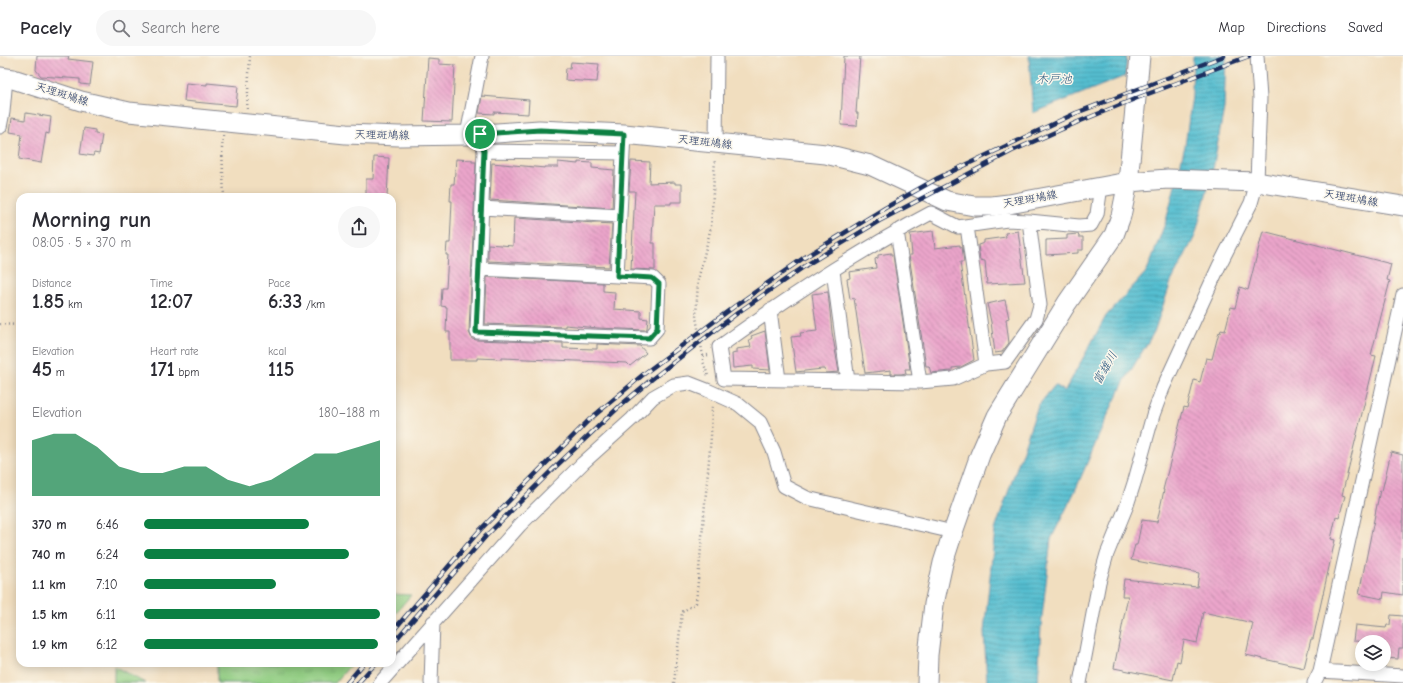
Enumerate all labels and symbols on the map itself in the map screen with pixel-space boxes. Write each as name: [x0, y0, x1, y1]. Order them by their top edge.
water label: 木戸池: [1036, 72, 1073, 86]
street label: 天理斑鳩線: [34, 80, 90, 108]
pin: [463, 117, 497, 151]
street label: 天理斑鳩線: [354, 128, 410, 142]
street label: 天理斑鳩線: [677, 133, 733, 151]
street label: 天理斑鳩線: [1323, 187, 1379, 209]
street label: 天理斑鳩線: [1002, 188, 1058, 210]
water label: 富雄川: [1090, 349, 1120, 387]

